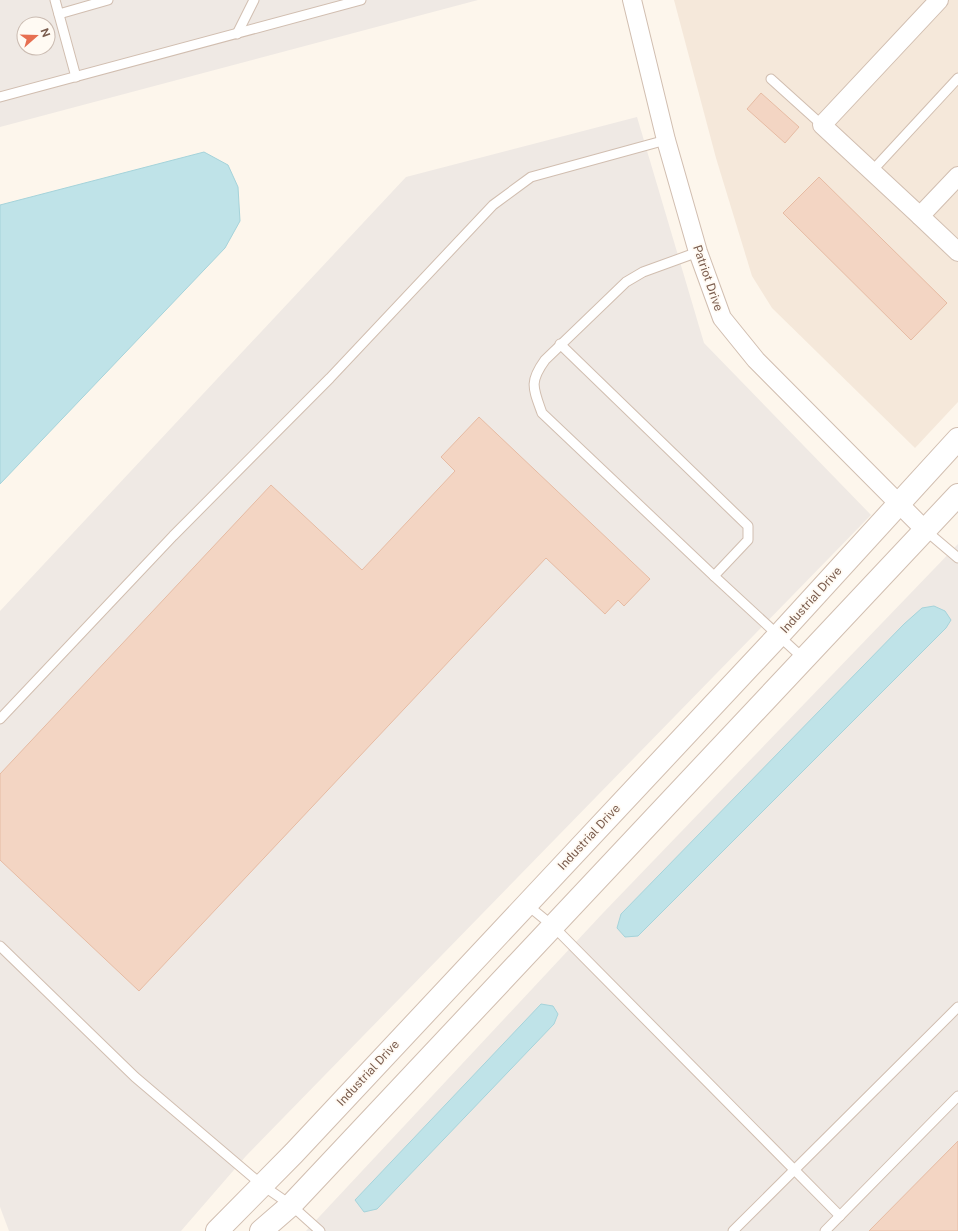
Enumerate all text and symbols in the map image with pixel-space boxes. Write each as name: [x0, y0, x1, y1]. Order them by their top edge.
north arrow: [16, 16, 56, 56]
text: N: [38, 26, 53, 39]
street label: Patriot Drive: [690, 243, 726, 313]
street label: Industrial Drive: [777, 564, 845, 636]
street label: Industrial Drive: [555, 801, 623, 873]
street label: Industrial Drive: [334, 1037, 402, 1109]

